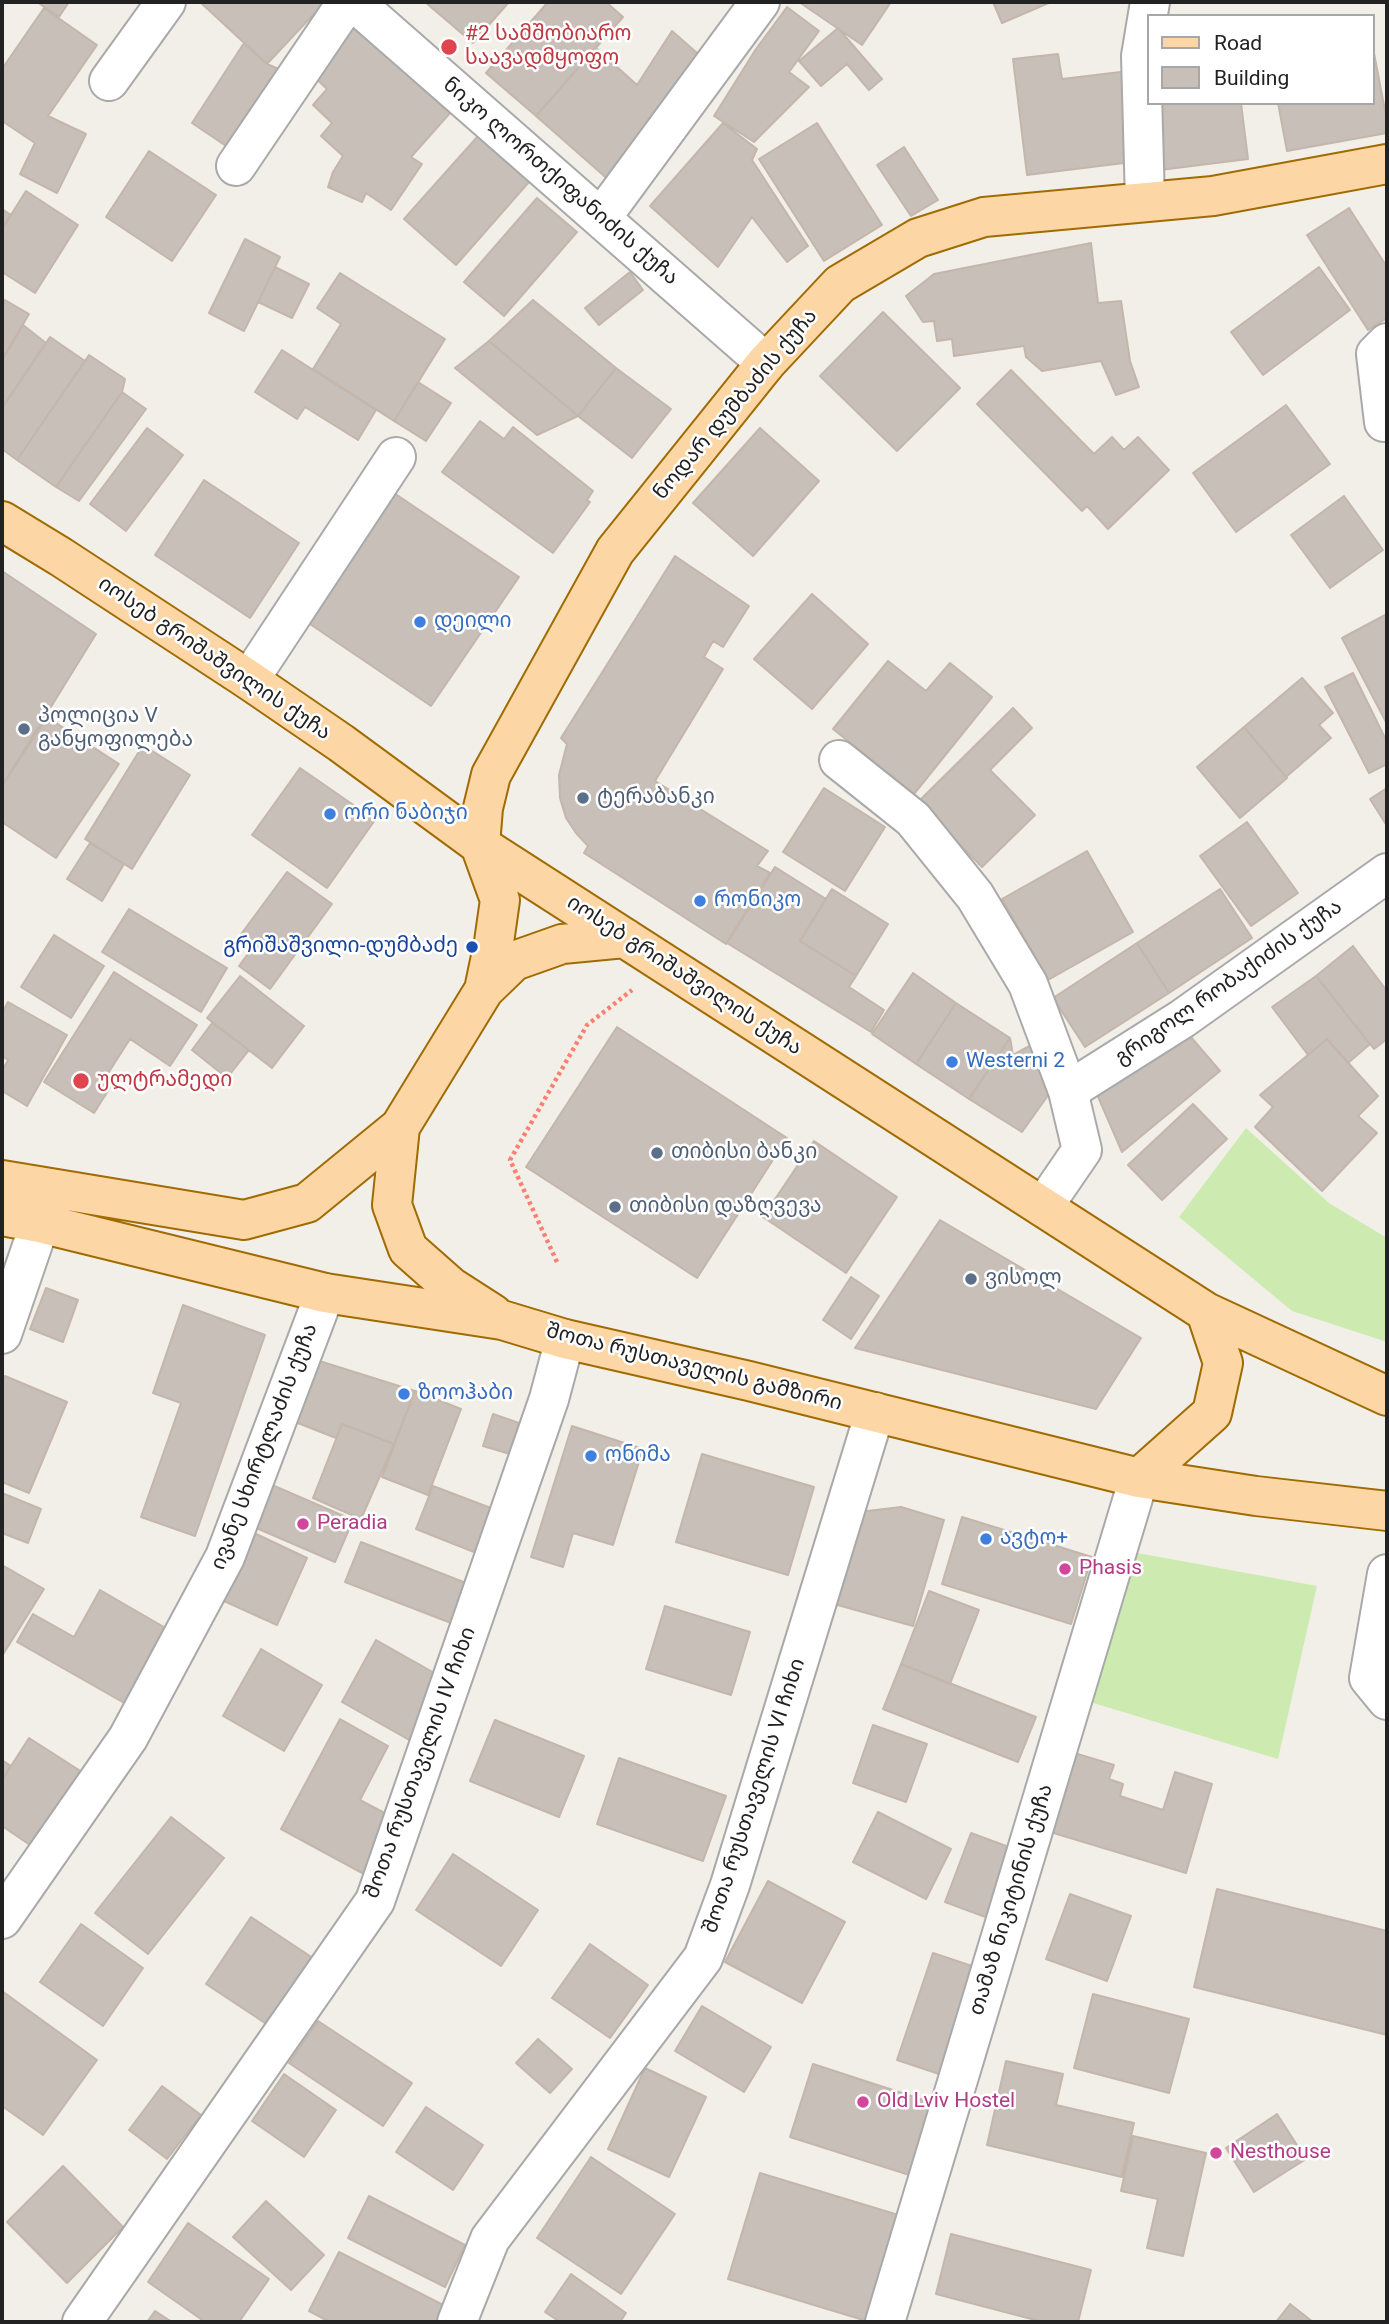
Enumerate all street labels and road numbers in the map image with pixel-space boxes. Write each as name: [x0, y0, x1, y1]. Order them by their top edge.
street label: ნიკო ლორთქიფანიძის ქუჩა: [437, 73, 683, 291]
street label: ნოდარ დუმბაძის ქუჩა: [649, 304, 823, 506]
street label: იოსებ გრიშაშვილის ქუჩა: [93, 572, 335, 746]
street label: იოსებ გრიშაშვილის ქუჩა: [562, 891, 806, 1061]
street label: გრიგოლ რობაქიძის ქუჩა: [1111, 895, 1347, 1071]
street label: შოთა რუსთაველის გამზირი: [544, 1319, 844, 1417]
street label: ივანე სხირტლაძის ქუჩა: [206, 1320, 324, 1574]
street label: შოთა რუსთაველის IV ჩიხი: [360, 1624, 482, 1902]
street label: შოთა რუსთაველის VI ჩიხი: [699, 1656, 811, 1936]
street label: თამაზ ნიკიტინის ქუჩა: [965, 1781, 1059, 2019]

